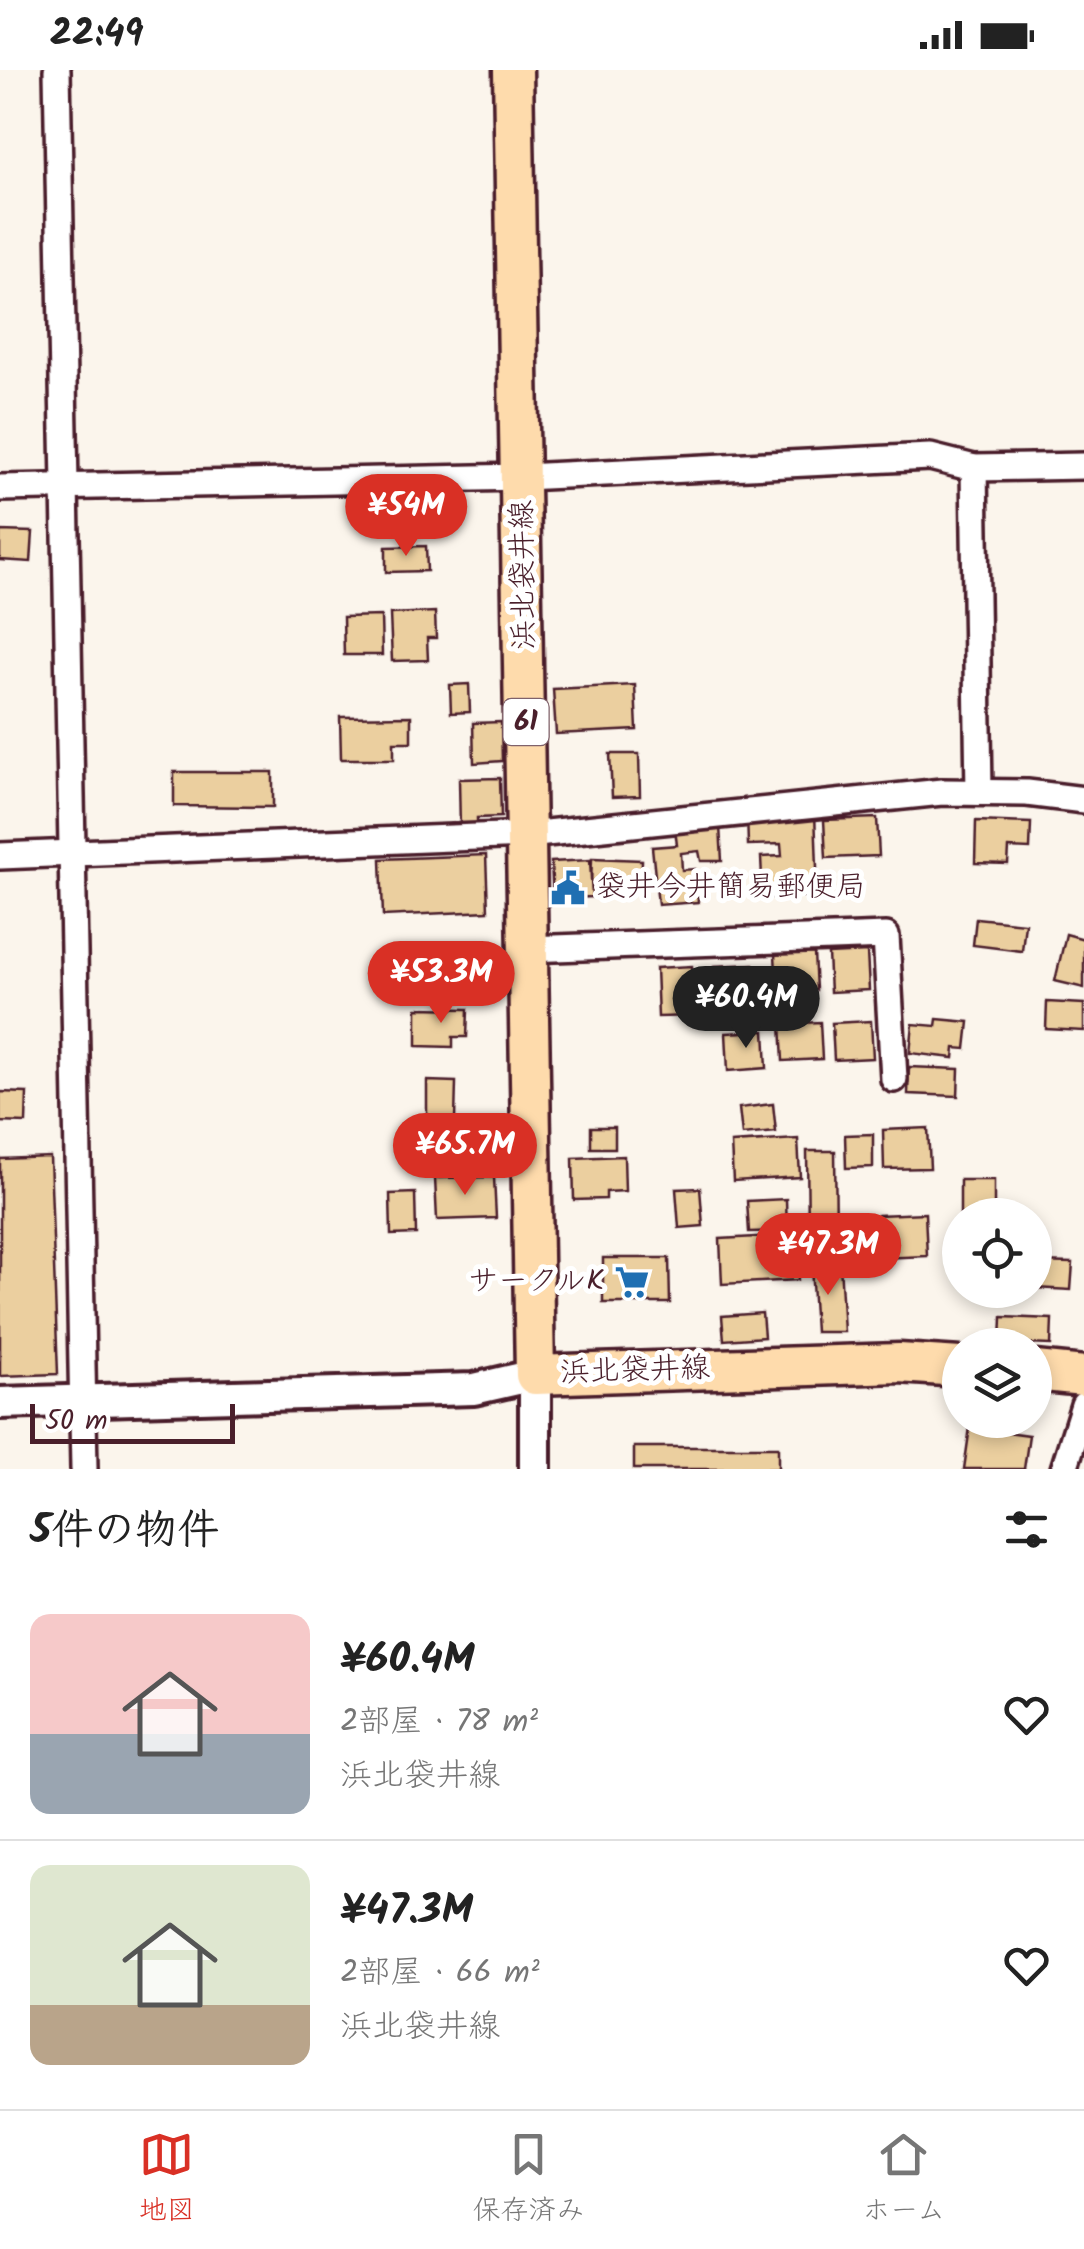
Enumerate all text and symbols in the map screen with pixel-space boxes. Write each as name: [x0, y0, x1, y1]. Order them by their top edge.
text: 22:49: [50, 5, 144, 65]
pin: ¥54M: [347, 474, 465, 559]
text: ¥54M: [367, 481, 445, 532]
street label: 浜北袋井線: [499, 500, 549, 650]
road number: 61: [504, 699, 548, 745]
place label: 袋井今井簡易郵便局: [596, 864, 866, 912]
public building icon: 袋井今井簡易郵便局: [549, 869, 587, 907]
pin: ¥53.3M: [360, 941, 522, 1026]
text: ¥53.3M: [390, 948, 492, 999]
pin: ¥60.4M: [665, 966, 827, 1051]
text: ¥60.4M: [695, 973, 797, 1024]
pin: ¥65.7M: [384, 1113, 546, 1198]
text: ¥65.7M: [415, 1120, 515, 1171]
map controls: [942, 1198, 1052, 1438]
button: locate: [942, 1198, 1052, 1308]
pin: ¥47.3M: [747, 1213, 909, 1298]
text: ¥47.3M: [777, 1220, 879, 1271]
place label: サークルK: [468, 1258, 604, 1306]
supermarket icon: サークルK: [613, 1263, 651, 1301]
button: layers: [942, 1328, 1052, 1438]
street label: 浜北袋井線: [559, 1344, 711, 1398]
scale bar: [30, 1399, 235, 1444]
text: 50 m: [45, 1399, 108, 1444]
text: 5件の物件: [30, 1498, 219, 1565]
icon: filters: [999, 1502, 1054, 1557]
text: ¥60.4M: [340, 1627, 475, 1694]
icon: home: [110, 1654, 230, 1774]
icon: heart: [999, 1687, 1054, 1742]
text: 2部屋 · 78 m²: [340, 1697, 538, 1748]
text: 浜北袋井線: [340, 1751, 500, 1802]
text: ¥47.3M: [340, 1878, 473, 1945]
icon: home: [110, 1905, 230, 2025]
icon: heart: [999, 1938, 1054, 1993]
text: 2部屋 · 66 m²: [340, 1948, 540, 1999]
text: 浜北袋井線: [340, 2002, 500, 2053]
tab: 地図: [139, 2127, 195, 2234]
tab: 保存済み: [473, 2127, 585, 2234]
tab: ホーム: [862, 2127, 945, 2234]

